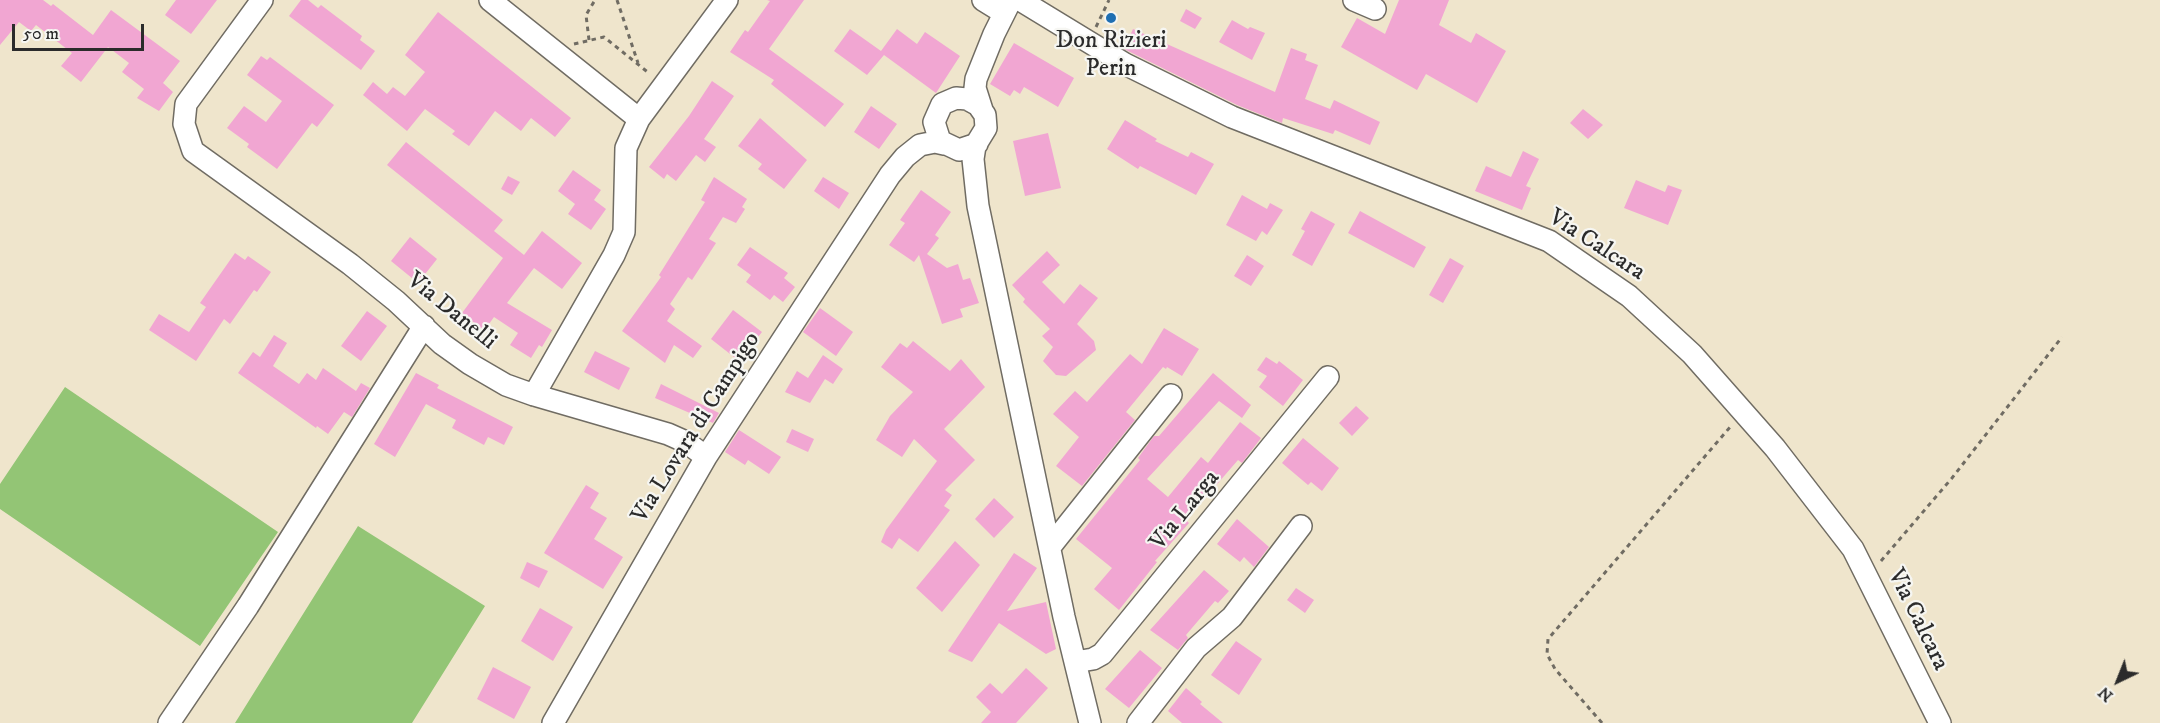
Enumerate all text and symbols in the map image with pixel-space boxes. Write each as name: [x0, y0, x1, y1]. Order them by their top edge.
marker: Don Rizieri Perin: [1104, 11, 1118, 25]
scale bar: [15, 12, 147, 50]
text: 50 m: [23, 23, 59, 45]
place label: Don Rizieri Perin: [1055, 28, 1167, 84]
street label: Via Calcara: [1542, 204, 1650, 288]
street label: Via Danelli: [400, 267, 502, 357]
street label: Via Lovara di Campigo: [627, 327, 767, 529]
street label: Via Larga: [1145, 465, 1227, 557]
street label: Via Calcara: [1880, 564, 1954, 676]
north arrow: [2088, 651, 2148, 711]
text: N: [2094, 682, 2117, 706]

